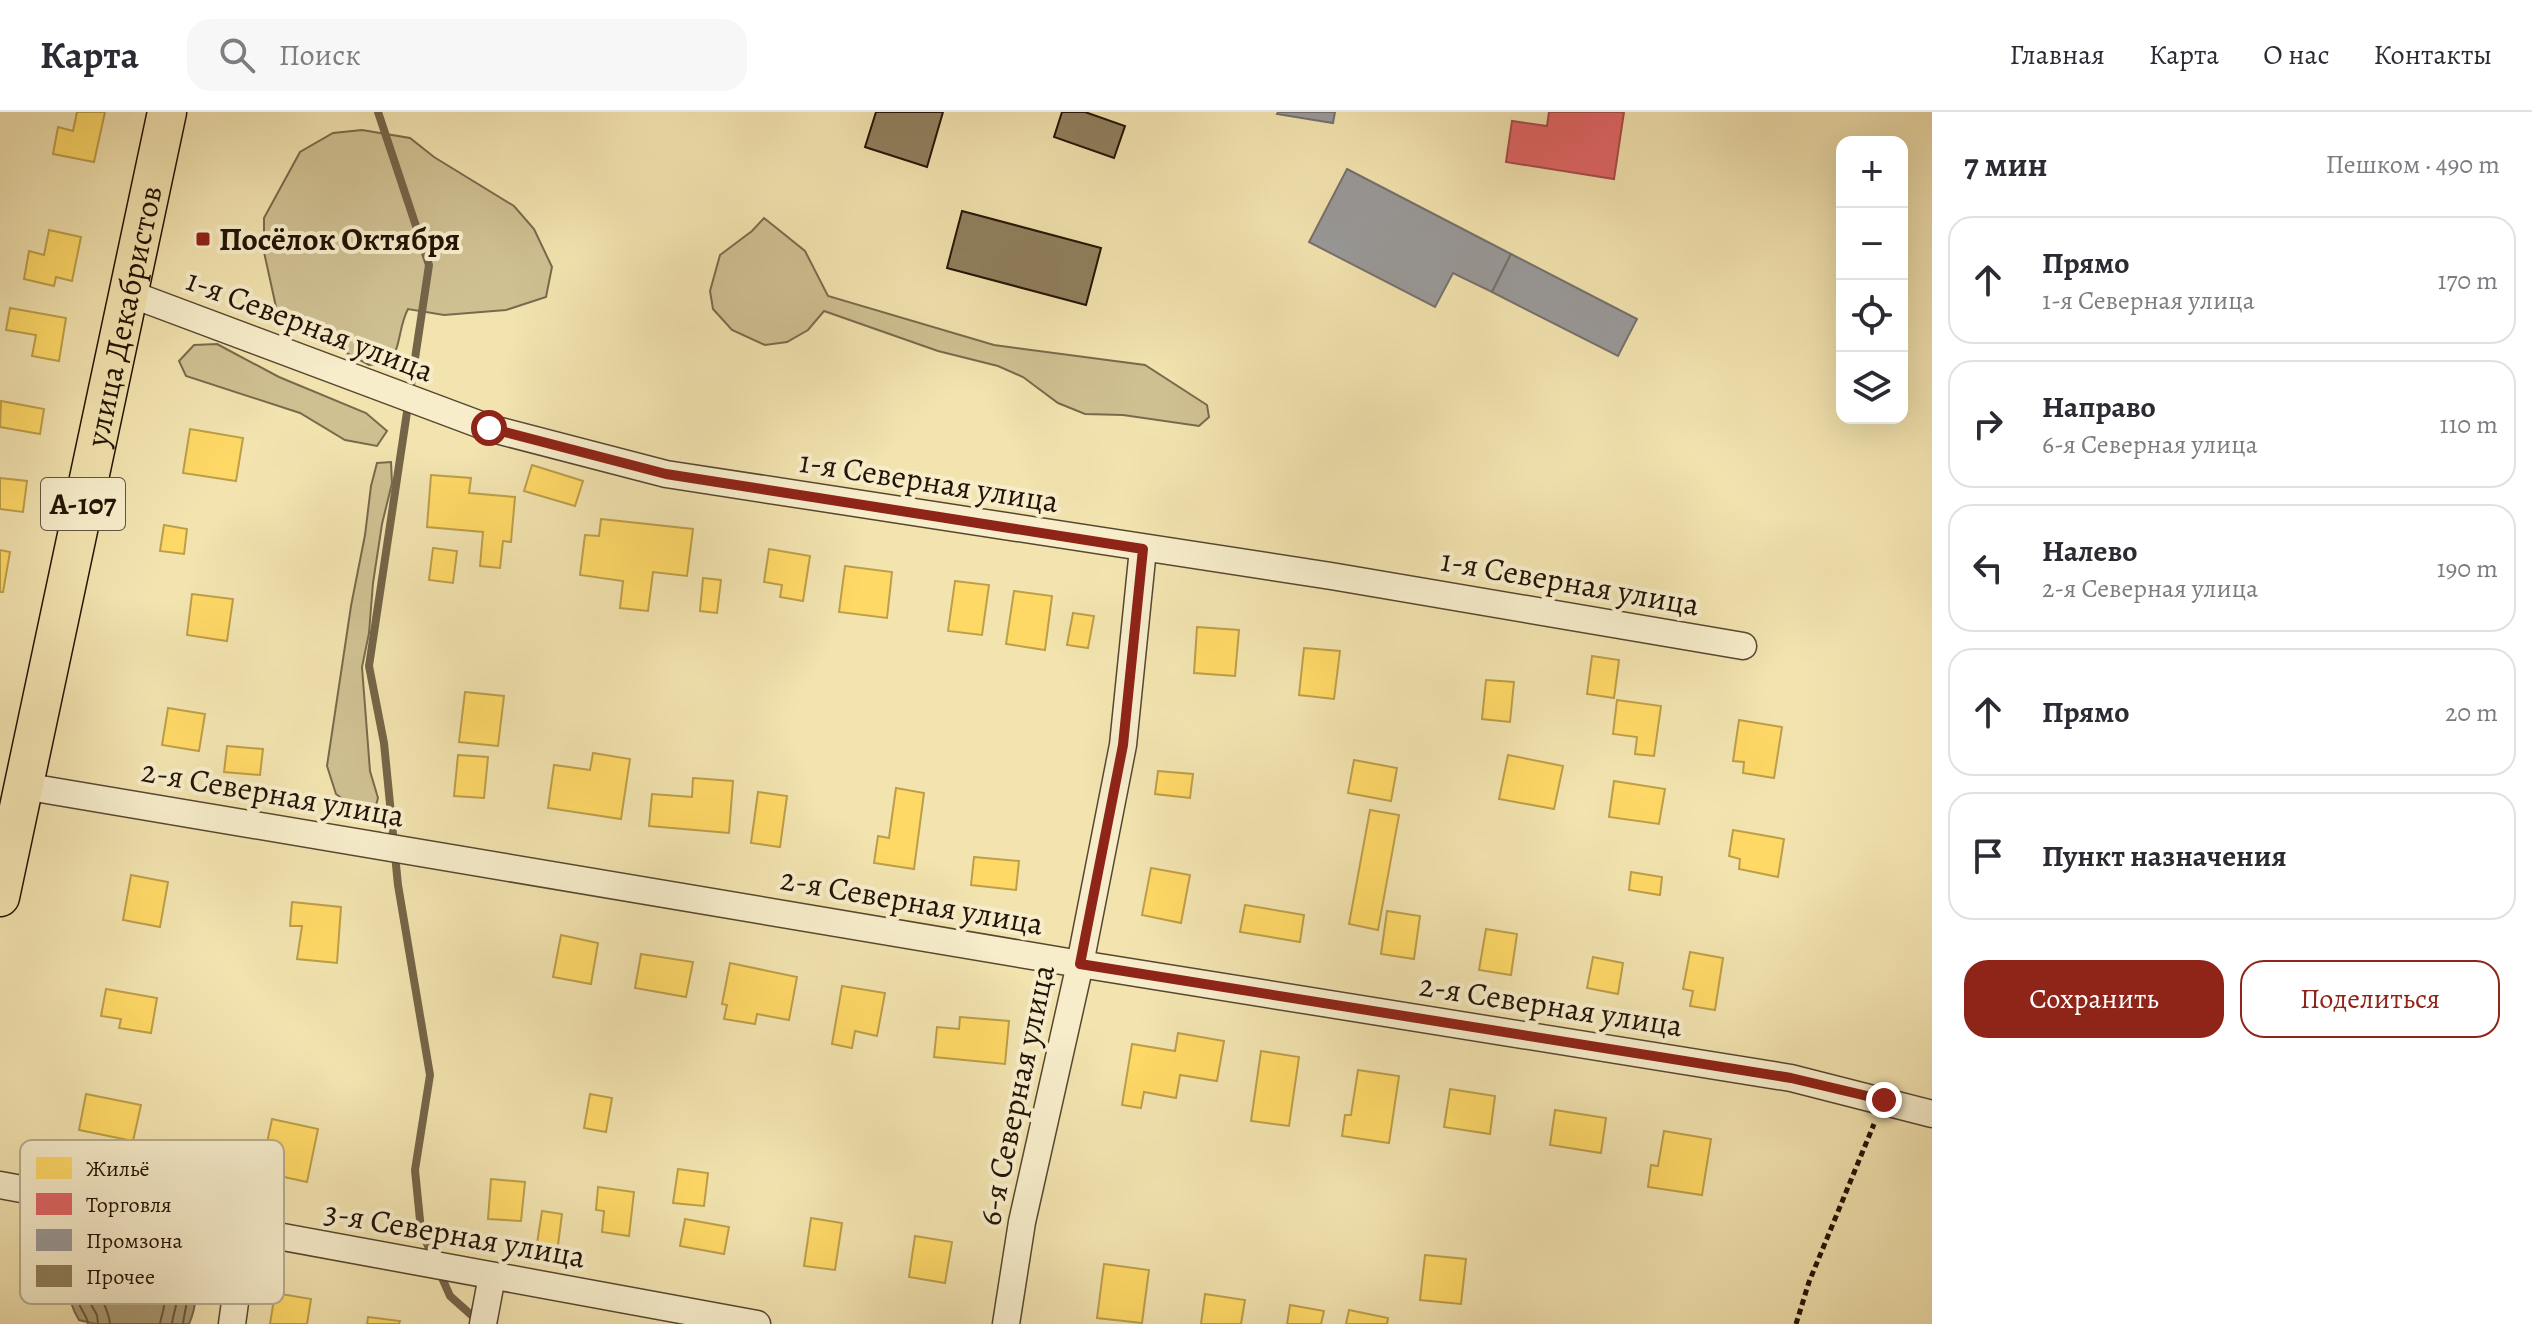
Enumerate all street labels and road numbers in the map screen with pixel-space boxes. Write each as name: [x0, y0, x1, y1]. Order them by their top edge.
street label: улица Декабристов: [74, 181, 173, 452]
street label: 1-я Северная улица: [180, 258, 440, 393]
street label: 1-я Северная улица: [796, 439, 1062, 523]
road number: А-107: [41, 478, 125, 530]
street label: 1-я Северная улица: [1437, 538, 1703, 626]
street label: 2-я Северная улица: [138, 748, 408, 838]
street label: 2-я Северная улица: [777, 856, 1047, 946]
street label: 6-я Северная улица: [967, 960, 1065, 1229]
street label: 2-я Северная улица: [1416, 962, 1686, 1048]
street label: 3-я Северная улица: [321, 1189, 589, 1279]

